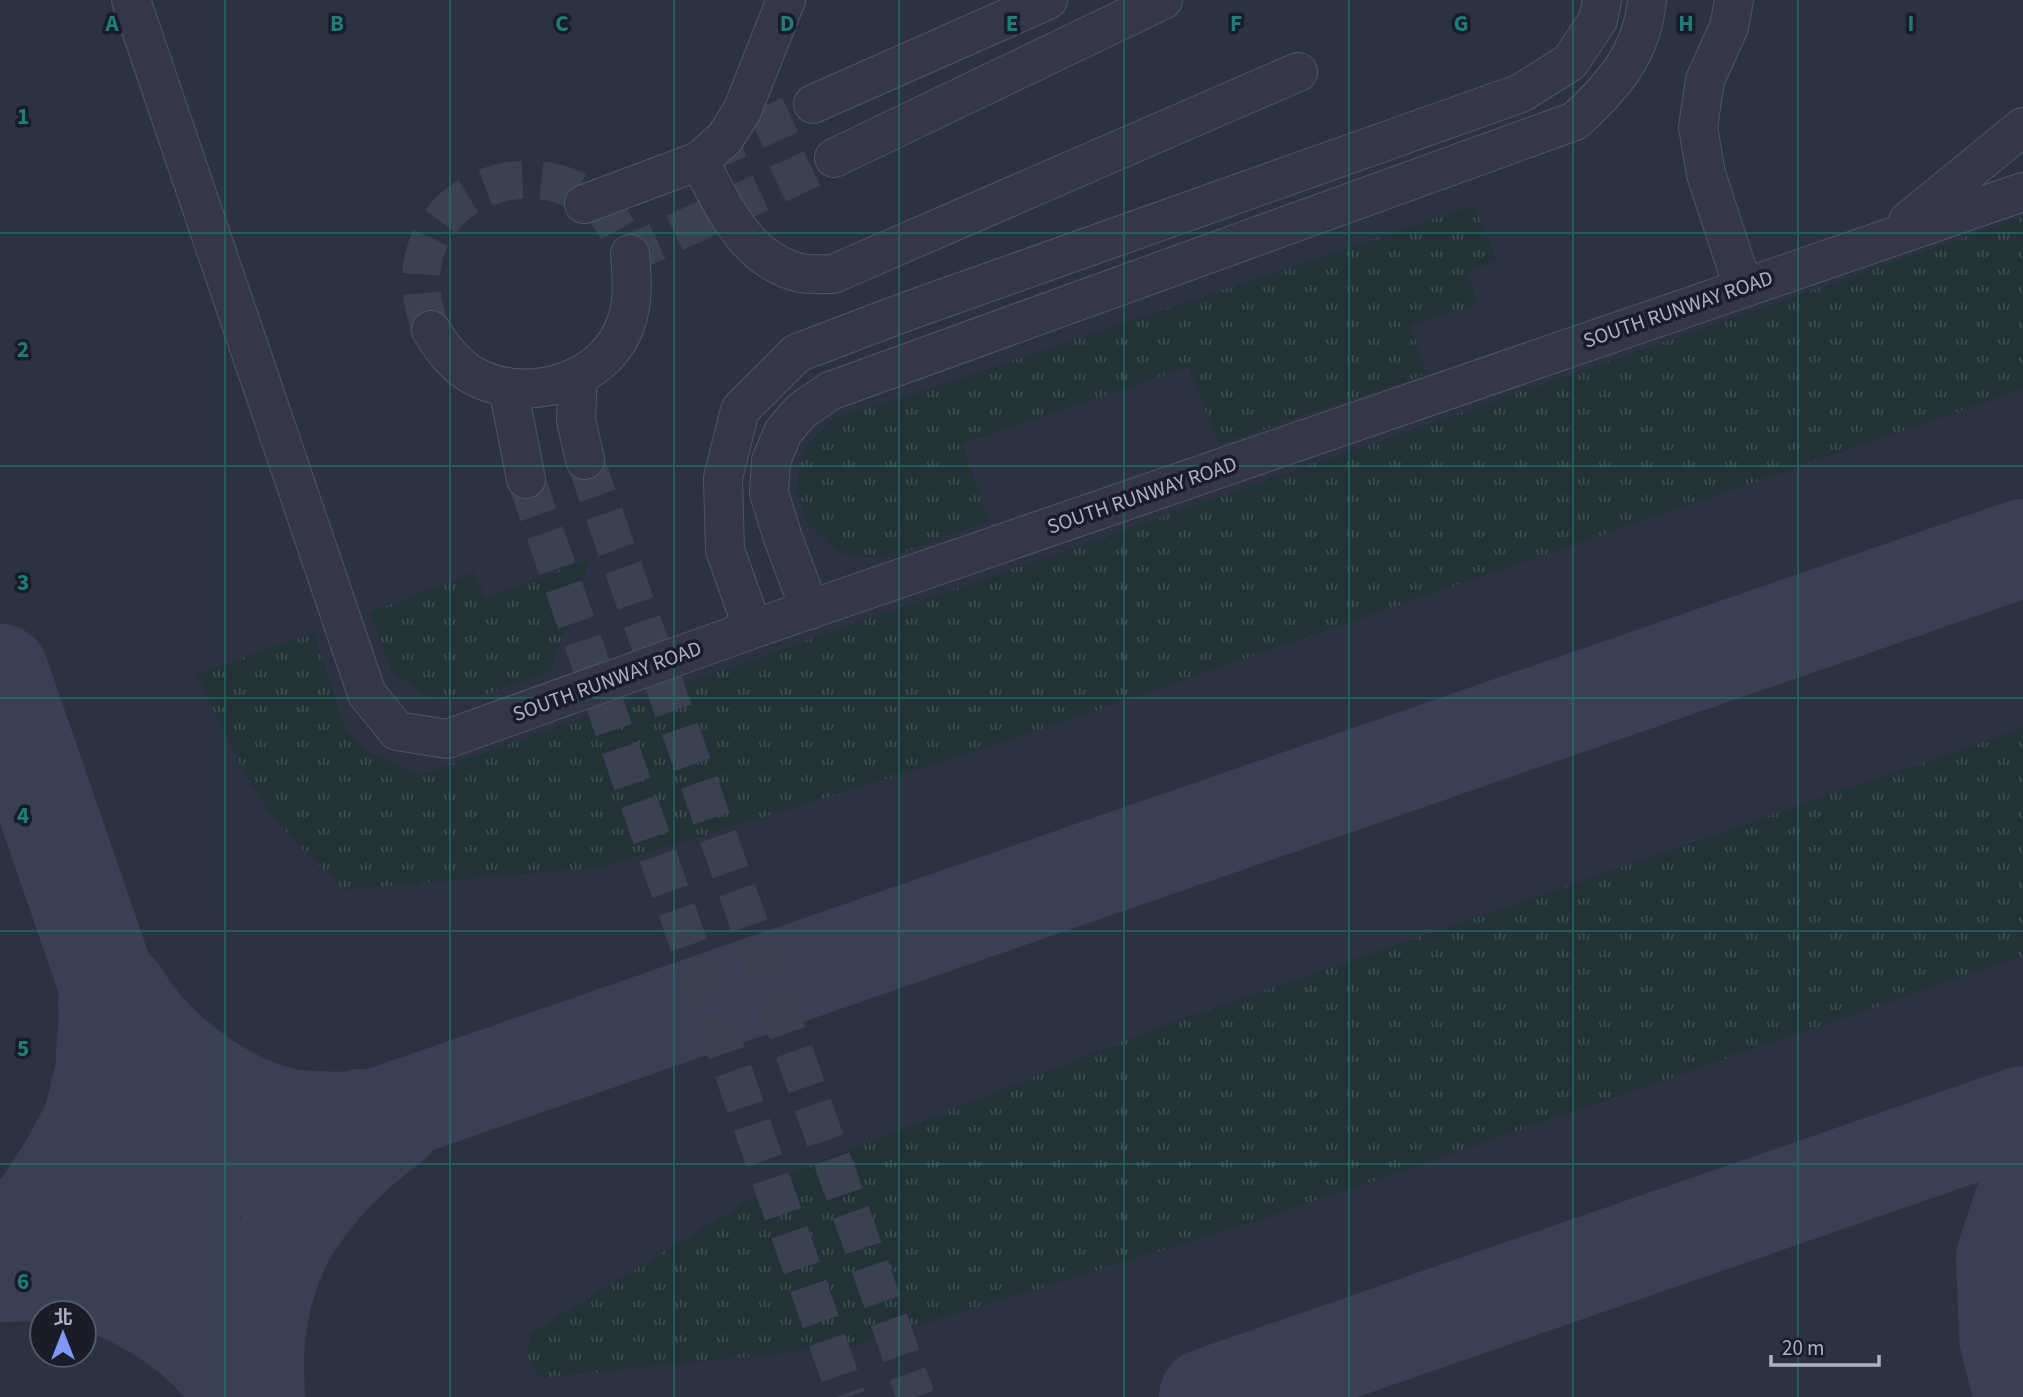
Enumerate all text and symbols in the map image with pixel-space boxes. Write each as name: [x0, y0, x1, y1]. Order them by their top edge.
text: A: [104, 7, 119, 40]
text: B: [330, 7, 344, 40]
text: C: [555, 7, 569, 40]
text: D: [780, 7, 794, 40]
text: E: [1006, 7, 1018, 40]
text: F: [1230, 7, 1242, 40]
text: G: [1454, 7, 1468, 40]
text: H: [1678, 7, 1694, 40]
text: I: [1908, 7, 1914, 40]
text: 1: [17, 100, 29, 133]
street label: SOUTH RUNWAY ROAD: [1579, 262, 1777, 356]
text: 2: [17, 333, 29, 366]
street label: SOUTH RUNWAY ROAD: [1043, 448, 1241, 542]
text: 3: [17, 566, 29, 599]
street label: SOUTH RUNWAY ROAD: [508, 633, 706, 729]
text: 4: [17, 799, 29, 832]
text: 5: [17, 1032, 29, 1065]
text: 6: [17, 1265, 29, 1298]
north arrow: [28, 1299, 98, 1369]
text: 北: [53, 1305, 73, 1332]
scale bar: [1771, 1324, 1880, 1368]
text: 20 m: [1782, 1333, 1824, 1363]

